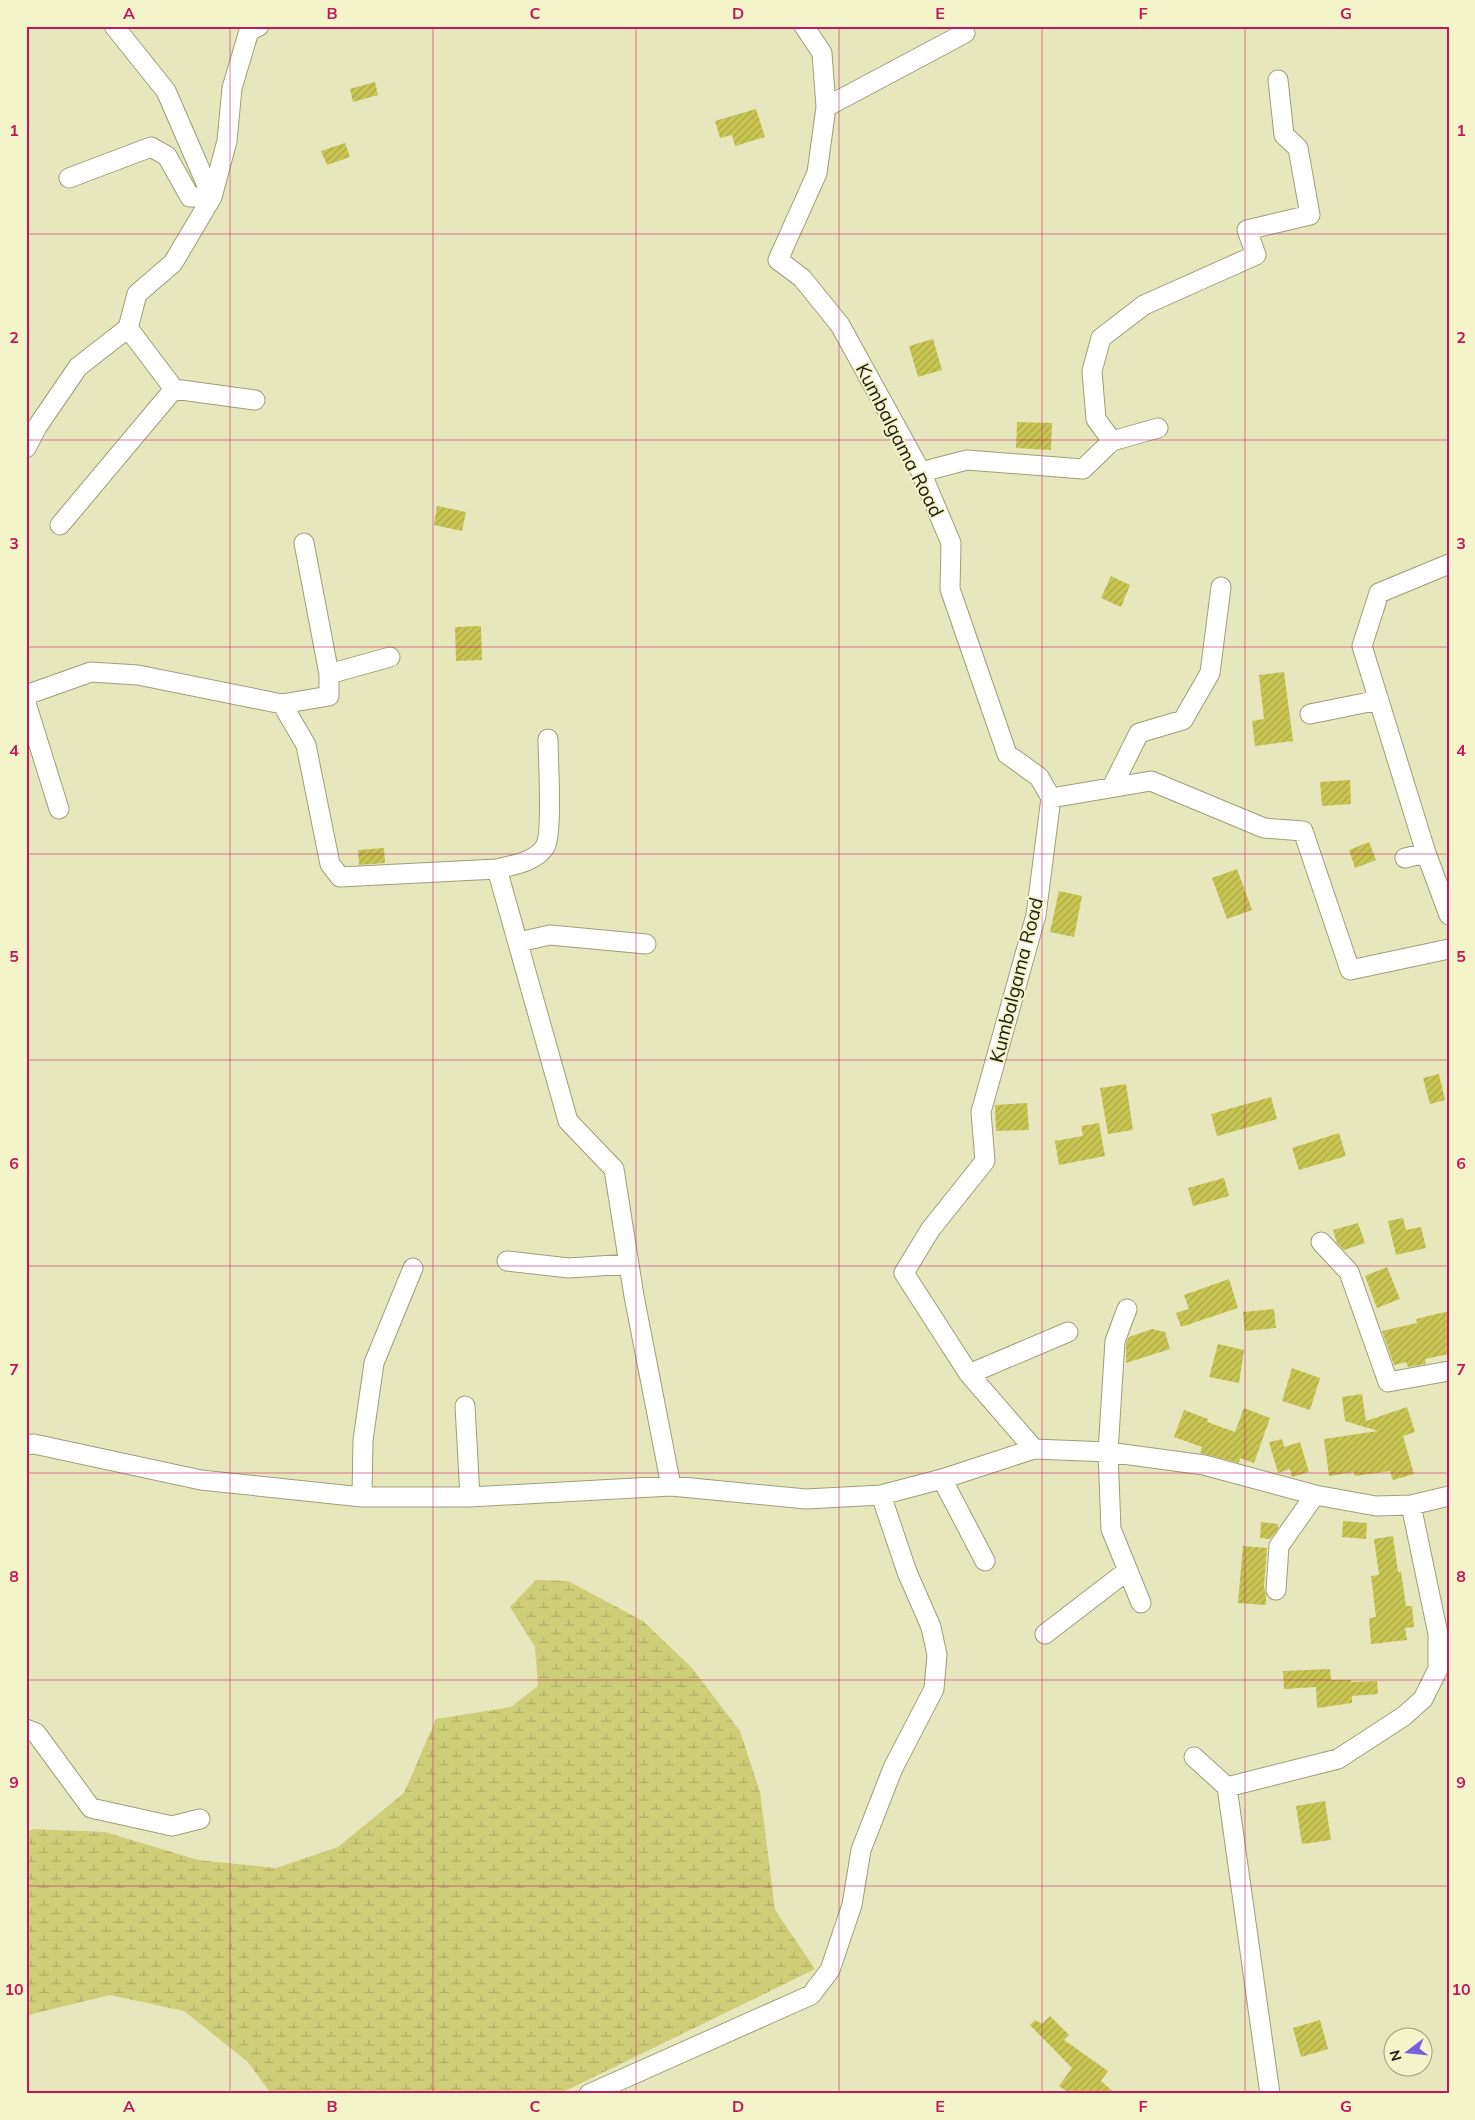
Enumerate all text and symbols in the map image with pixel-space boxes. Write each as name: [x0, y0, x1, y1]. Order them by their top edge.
text: A: [123, 3, 135, 23]
text: B: [326, 3, 338, 23]
text: C: [530, 3, 541, 23]
text: D: [732, 3, 744, 23]
text: E: [935, 3, 945, 23]
text: F: [1138, 3, 1148, 23]
text: G: [1340, 3, 1352, 23]
text: 1: [9, 120, 19, 140]
text: 1: [1456, 120, 1466, 140]
text: 2: [9, 327, 19, 347]
text: 2: [1456, 327, 1466, 347]
street label: Kumbalgama Road: [851, 359, 949, 521]
text: 3: [9, 533, 19, 553]
text: 3: [1456, 533, 1466, 553]
text: 4: [9, 740, 19, 760]
text: 4: [1456, 740, 1466, 760]
street label: Kumbalgama Road: [984, 895, 1048, 1065]
text: 5: [9, 946, 19, 966]
text: 5: [1456, 946, 1466, 966]
text: 6: [9, 1153, 19, 1173]
text: 6: [1456, 1153, 1466, 1173]
text: 7: [9, 1359, 19, 1379]
text: 7: [1456, 1359, 1466, 1379]
text: 8: [9, 1566, 19, 1586]
text: 8: [1456, 1566, 1466, 1586]
text: 9: [9, 1772, 19, 1792]
text: 9: [1456, 1772, 1466, 1792]
text: 10: [4, 1979, 24, 1999]
text: 10: [1451, 1979, 1471, 1999]
north arrow: [1382, 2028, 1432, 2078]
text: N: [1385, 2048, 1406, 2063]
text: A: [123, 2096, 135, 2116]
text: B: [326, 2096, 338, 2116]
text: C: [530, 2096, 541, 2116]
text: D: [732, 2096, 744, 2116]
text: E: [935, 2096, 945, 2116]
text: F: [1138, 2096, 1148, 2116]
text: G: [1340, 2096, 1352, 2116]

